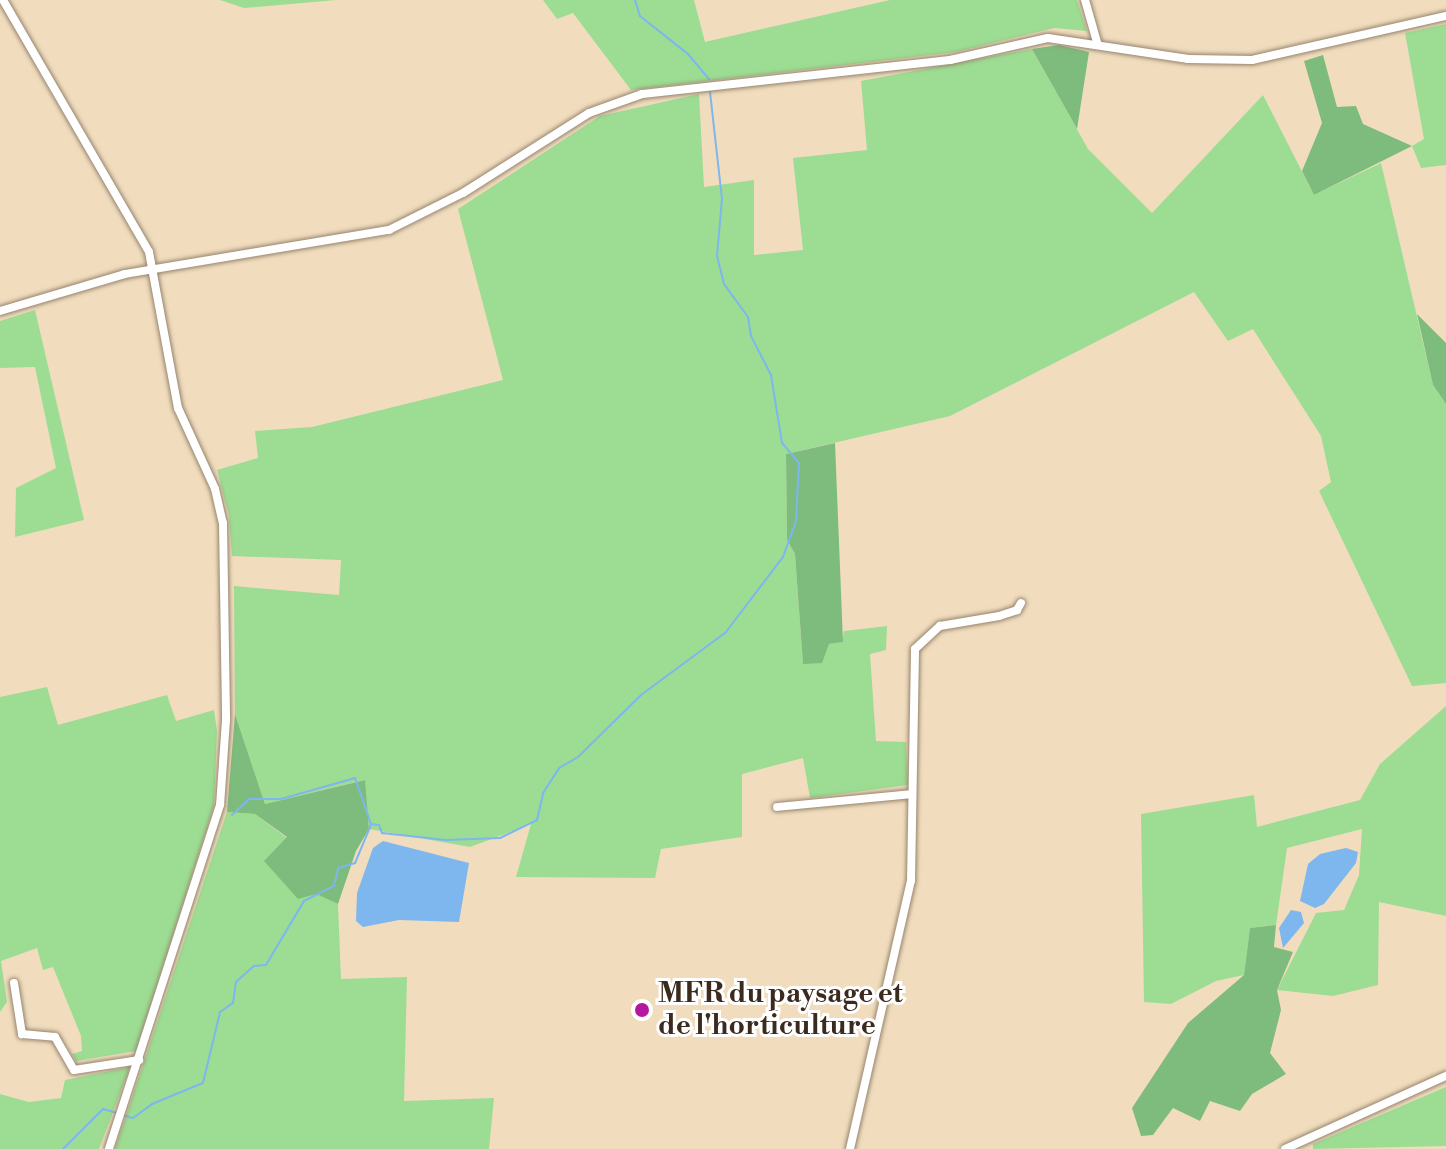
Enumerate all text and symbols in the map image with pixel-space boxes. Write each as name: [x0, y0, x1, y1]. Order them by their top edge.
place label: MFR du paysage et de l'horticulture: [658, 977, 903, 1043]
marker: MFR du paysage et de l'horticulture: [633, 1001, 651, 1019]

